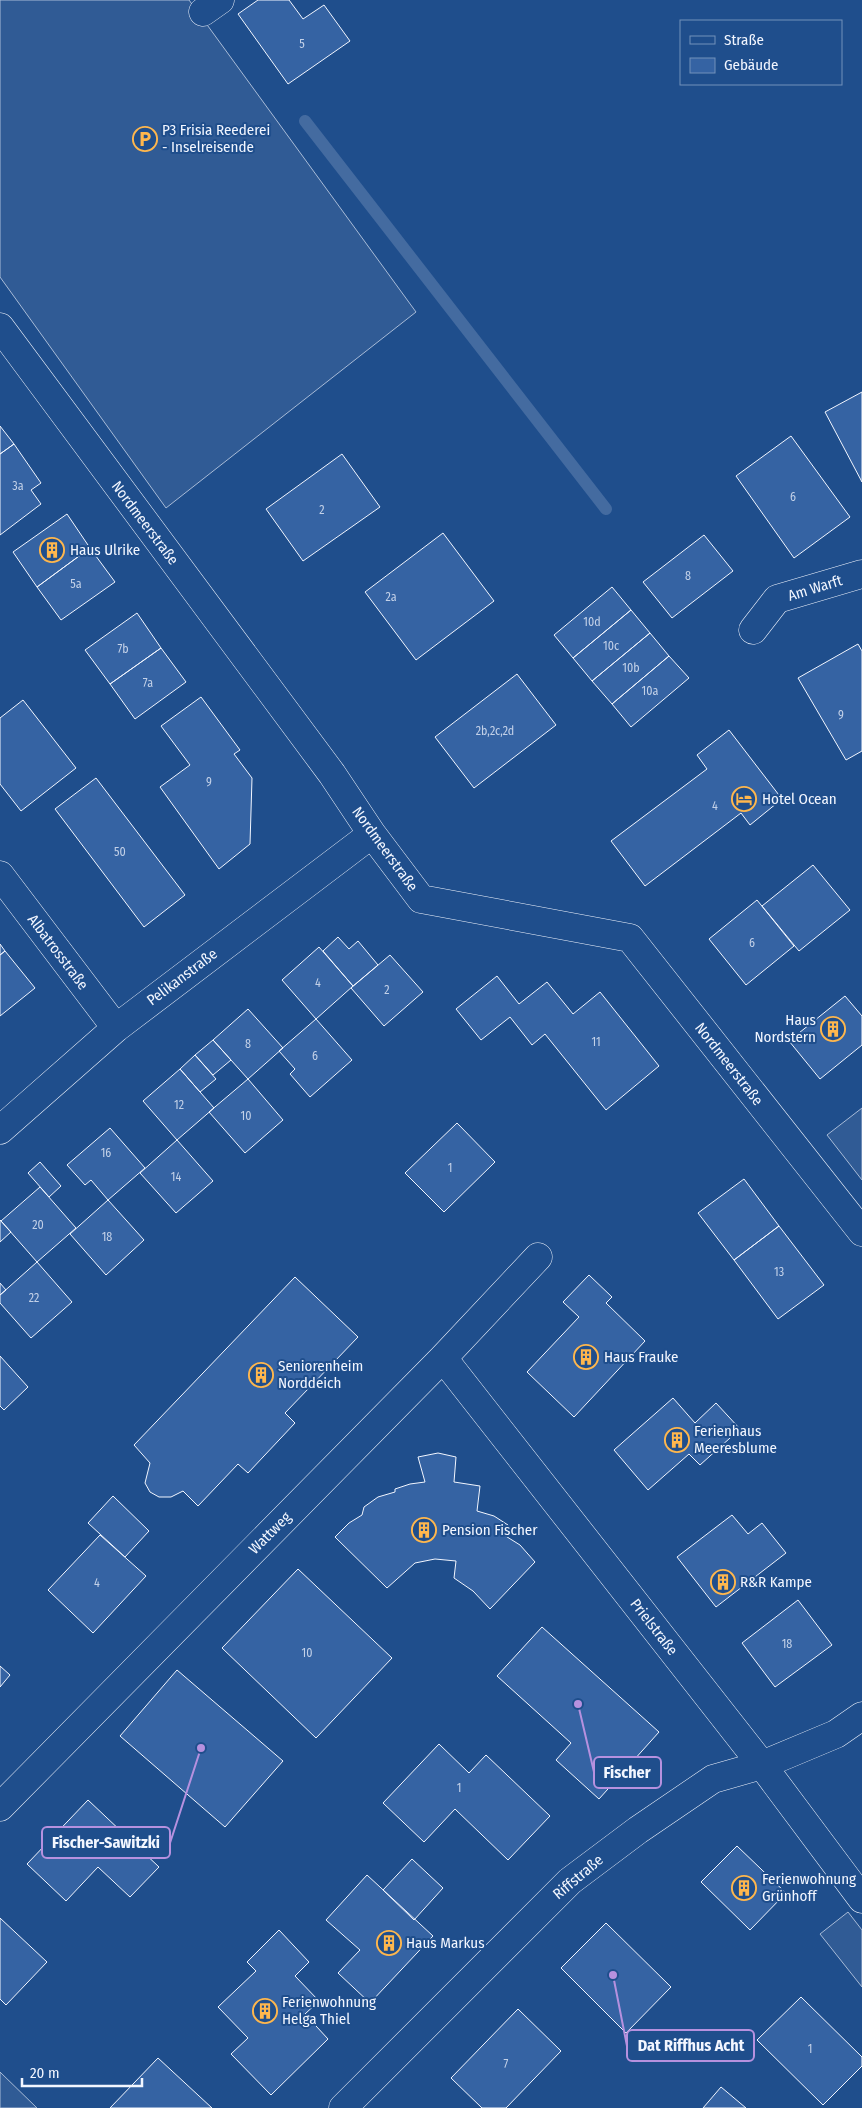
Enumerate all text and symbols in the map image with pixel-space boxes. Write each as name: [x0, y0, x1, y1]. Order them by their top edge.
legend: [680, 20, 842, 85]
text: Straße: [724, 31, 764, 49]
house number: 5: [299, 37, 305, 51]
text: Gebäude: [724, 56, 779, 74]
place label: P3 Frisia Reederei - Inselreisende: [162, 121, 270, 156]
parking icon: P3 Frisia Reederei - Inselreisende: [132, 126, 158, 152]
street label: Nordmeerstraße: [108, 478, 182, 568]
house number: 3a: [12, 479, 24, 493]
house number: 6: [790, 490, 796, 504]
house number: 2: [319, 503, 325, 517]
building icon: Haus Ulrike: [39, 537, 65, 563]
place label: Haus Ulrike: [70, 541, 140, 559]
house number: 8: [685, 569, 691, 583]
street label: Am Warft: [786, 571, 844, 605]
house number: 5a: [70, 577, 82, 591]
house number: 2a: [385, 590, 397, 604]
house number: 10d: [583, 615, 601, 629]
house number: 10c: [603, 639, 619, 653]
house number: 7b: [117, 642, 129, 656]
house number: 10b: [622, 661, 640, 675]
house number: 7a: [143, 676, 153, 690]
house number: 10a: [642, 684, 659, 698]
house number: 9: [838, 708, 844, 722]
house number: 2b,2c,2d: [476, 724, 514, 738]
house number: 9: [206, 775, 212, 789]
hotel icon: Hotel Ocean: [731, 786, 757, 812]
place label: Hotel Ocean: [762, 790, 837, 808]
house number: 4: [712, 799, 718, 813]
street label: Nordmeerstraße: [348, 803, 422, 895]
house number: 50: [114, 845, 126, 859]
street label: Albatrosstraße: [24, 911, 92, 993]
house number: 6: [749, 936, 755, 950]
street label: Pelikanstraße: [143, 945, 221, 1009]
house number: 4: [315, 976, 321, 990]
house number: 2: [384, 983, 390, 997]
place label: Haus Nordstern: [755, 1011, 816, 1046]
building icon: Haus Nordstern: [820, 1016, 846, 1042]
street label: Nordmeerstraße: [691, 1019, 767, 1109]
house number: 11: [591, 1035, 601, 1049]
house number: 8: [245, 1037, 251, 1051]
house number: 6: [312, 1049, 318, 1063]
house number: 12: [174, 1098, 184, 1112]
house number: 10: [241, 1109, 251, 1123]
house number: 16: [101, 1146, 111, 1160]
house number: 1: [448, 1161, 452, 1175]
house number: 14: [171, 1170, 181, 1184]
house number: 20: [32, 1218, 44, 1232]
house number: 18: [102, 1230, 112, 1244]
house number: 13: [774, 1265, 784, 1279]
house number: 22: [29, 1291, 39, 1305]
building icon: Haus Frauke: [573, 1344, 599, 1370]
place label: Haus Frauke: [604, 1348, 679, 1366]
place label: Seniorenheim Norddeich: [278, 1357, 363, 1392]
building icon: Seniorenheim Norddeich: [248, 1362, 274, 1388]
place label: Ferienhaus Meeresblume: [694, 1422, 777, 1457]
building icon: Ferienhaus Meeresblume: [664, 1427, 690, 1453]
street label: Wattweg: [245, 1508, 295, 1558]
building icon: Pension Fischer: [411, 1517, 437, 1543]
place label: Pension Fischer: [442, 1521, 538, 1539]
building icon: R&R Kampe: [710, 1569, 736, 1595]
place label: R&R Kampe: [740, 1573, 812, 1591]
house number: 4: [94, 1576, 100, 1590]
street label: Prielstraße: [626, 1595, 682, 1659]
house number: 18: [782, 1637, 792, 1651]
house number: 10: [302, 1646, 312, 1660]
callout: Fischer: [594, 1757, 661, 1788]
text: Fischer: [603, 1763, 651, 1782]
house number: 1: [457, 1781, 461, 1795]
callout: Fischer-Sawitzki: [42, 1827, 170, 1858]
text: Fischer-Sawitzki: [52, 1833, 160, 1852]
street label: Riffstraße: [549, 1851, 607, 1903]
place label: Ferienwohnung Grünhoff: [762, 1870, 856, 1905]
building icon: Ferienwohnung Grünhoff: [731, 1875, 757, 1901]
building icon: Haus Markus: [376, 1930, 402, 1956]
place label: Haus Markus: [406, 1934, 485, 1952]
place label: Ferienwohnung Helga Thiel: [282, 1993, 376, 2028]
building icon: Ferienwohnung Helga Thiel: [252, 1998, 278, 2024]
callout: Dat Riffhus Acht: [627, 2030, 754, 2061]
text: Dat Riffhus Acht: [638, 2036, 745, 2055]
house number: 1: [808, 2042, 812, 2056]
scale bar: [22, 2056, 142, 2088]
house number: 7: [504, 2057, 509, 2071]
text: 20 m: [30, 2064, 60, 2082]

